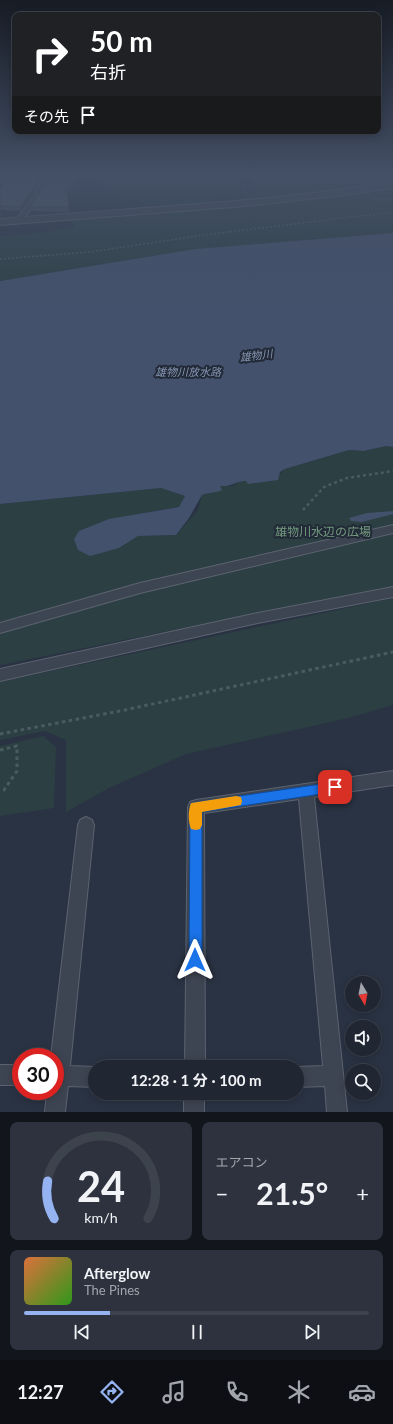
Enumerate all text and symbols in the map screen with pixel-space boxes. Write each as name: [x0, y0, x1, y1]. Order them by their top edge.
text: 50 m: [90, 24, 153, 58]
icon: right: [24, 28, 76, 80]
text: 右折: [90, 61, 126, 83]
icon: arrive: [77, 104, 99, 126]
text: その先: [24, 107, 69, 125]
water label: 雄物川: [239, 346, 274, 363]
water label: 雄物川放水路: [155, 365, 222, 378]
park label: 雄物川水辺の広場: [275, 524, 371, 539]
pin: [318, 770, 352, 804]
icon: arrive: [324, 776, 346, 798]
position arrow: [174, 939, 216, 981]
north arrow: [345, 976, 381, 1012]
map controls: [345, 976, 381, 1100]
button: sound: [345, 1020, 381, 1056]
speed limit sign: 30: [12, 1048, 64, 1100]
button: search: [345, 1064, 381, 1100]
text: 12:28 · 1 分 · 100 m: [130, 1071, 262, 1089]
text: エアコン: [216, 1154, 268, 1170]
text: 24: [77, 1161, 125, 1211]
text: 21.5°: [256, 1175, 328, 1211]
text: −: [216, 1180, 228, 1207]
text: +: [356, 1180, 369, 1207]
text: km/h: [84, 1209, 117, 1226]
text: Afterglow: [84, 1264, 150, 1282]
text: The Pines: [84, 1282, 140, 1298]
icon: previous: [71, 1321, 93, 1343]
icon: pause: [186, 1321, 208, 1343]
icon: next: [301, 1321, 323, 1343]
icon: directions: [98, 1378, 126, 1406]
icon: music: [160, 1378, 188, 1406]
icon: phone: [223, 1378, 251, 1406]
icon: climate: [285, 1378, 313, 1406]
icon: car: [348, 1378, 376, 1406]
text: 12:27: [17, 1381, 64, 1403]

